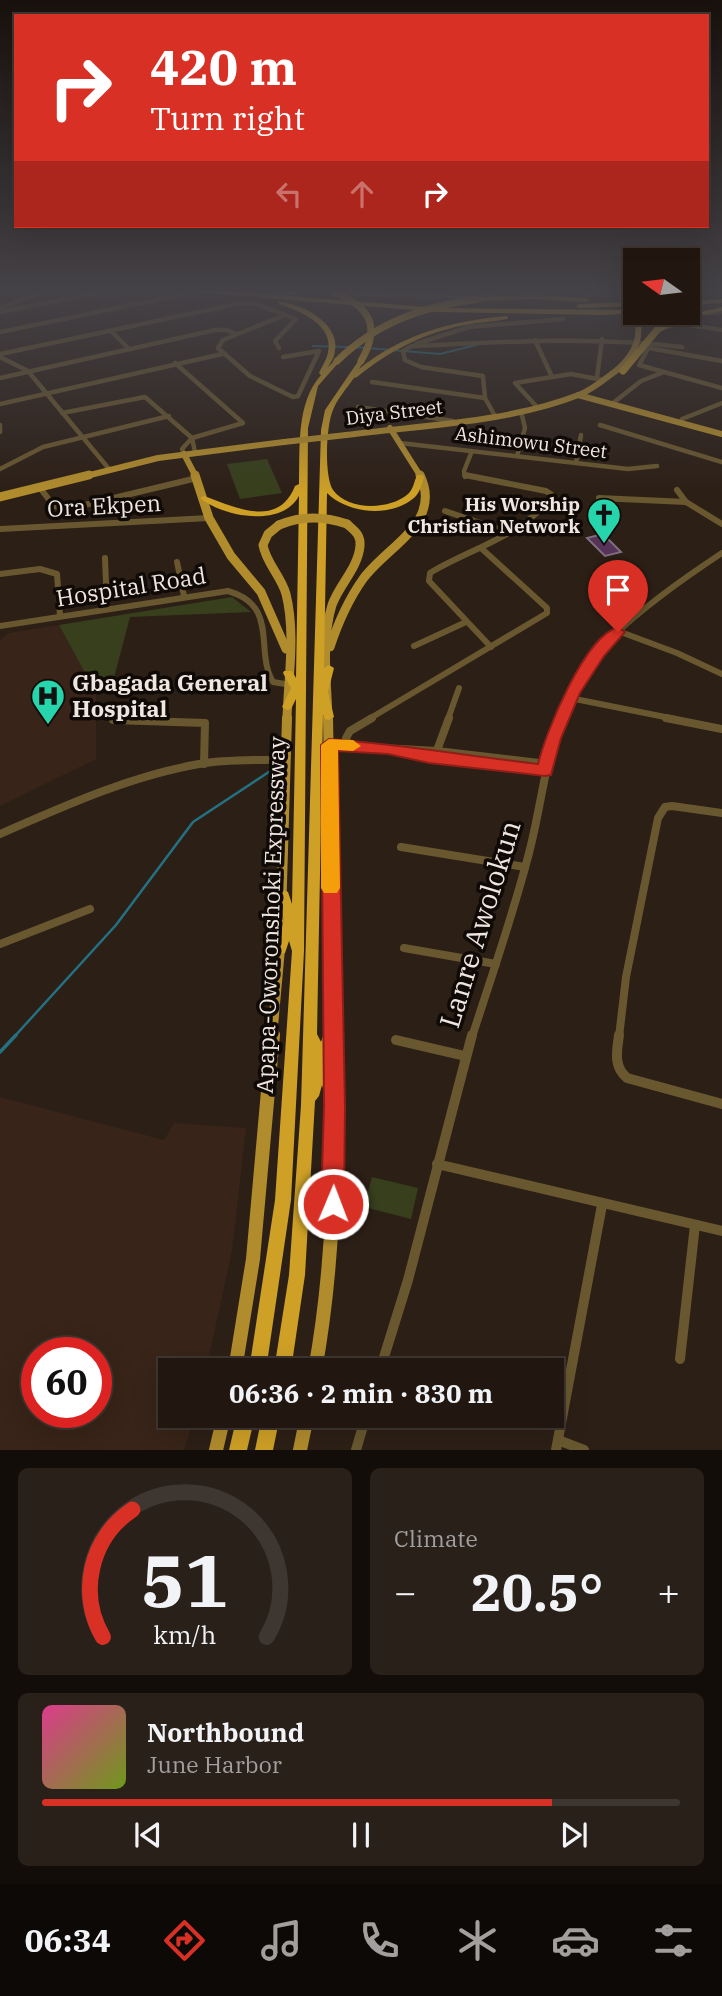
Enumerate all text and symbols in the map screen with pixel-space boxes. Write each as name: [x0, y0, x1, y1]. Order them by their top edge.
text: 420 m: [150, 35, 297, 98]
icon: right: [35, 42, 126, 133]
text: Turn right: [150, 97, 305, 139]
icon: left: [270, 175, 308, 213]
icon: ahead: [343, 175, 381, 213]
icon: right: [416, 175, 454, 213]
north arrow: [623, 248, 700, 326]
map controls: [623, 248, 700, 325]
street label: Diya Street: [344, 394, 444, 430]
street label: Ashimowu Street: [454, 421, 609, 463]
street label: Ora Ekpen: [46, 487, 162, 523]
place label: His Worship Christian Network: [408, 492, 580, 538]
church icon: His Worship Christian Network: [585, 496, 623, 545]
street label: Hospital Road: [54, 559, 208, 613]
pin: [588, 560, 648, 632]
icon: arrive: [599, 571, 637, 609]
place label: Gbagada General Hospital: [72, 667, 268, 723]
hospital icon: Gbagada General Hospital: [29, 677, 67, 726]
street label: Apapa-Oworonshoki Expressway: [249, 735, 291, 1094]
street label: Lanre Awolokun: [430, 816, 529, 1032]
position arrow: [296, 1167, 370, 1241]
speed limit sign: 60: [21, 1337, 112, 1428]
text: 06:36 · 2 min · 830 m: [229, 1376, 493, 1410]
text: Climate: [394, 1523, 478, 1553]
text: 51: [141, 1533, 229, 1628]
text: 20.5°: [471, 1558, 603, 1625]
text: −: [394, 1567, 417, 1616]
text: +: [657, 1567, 680, 1616]
text: km/h: [153, 1618, 217, 1651]
text: Northbound: [147, 1715, 304, 1749]
text: June Harbor: [147, 1749, 282, 1779]
icon: previous: [129, 1816, 167, 1854]
icon: pause: [342, 1816, 380, 1854]
icon: next: [555, 1816, 593, 1854]
icon: directions: [160, 1916, 209, 1965]
icon: music: [257, 1916, 306, 1965]
icon: phone: [355, 1916, 404, 1965]
icon: climate: [453, 1916, 502, 1965]
icon: car: [551, 1916, 600, 1965]
icon: filters: [649, 1916, 698, 1965]
text: 06:34: [24, 1919, 111, 1961]

